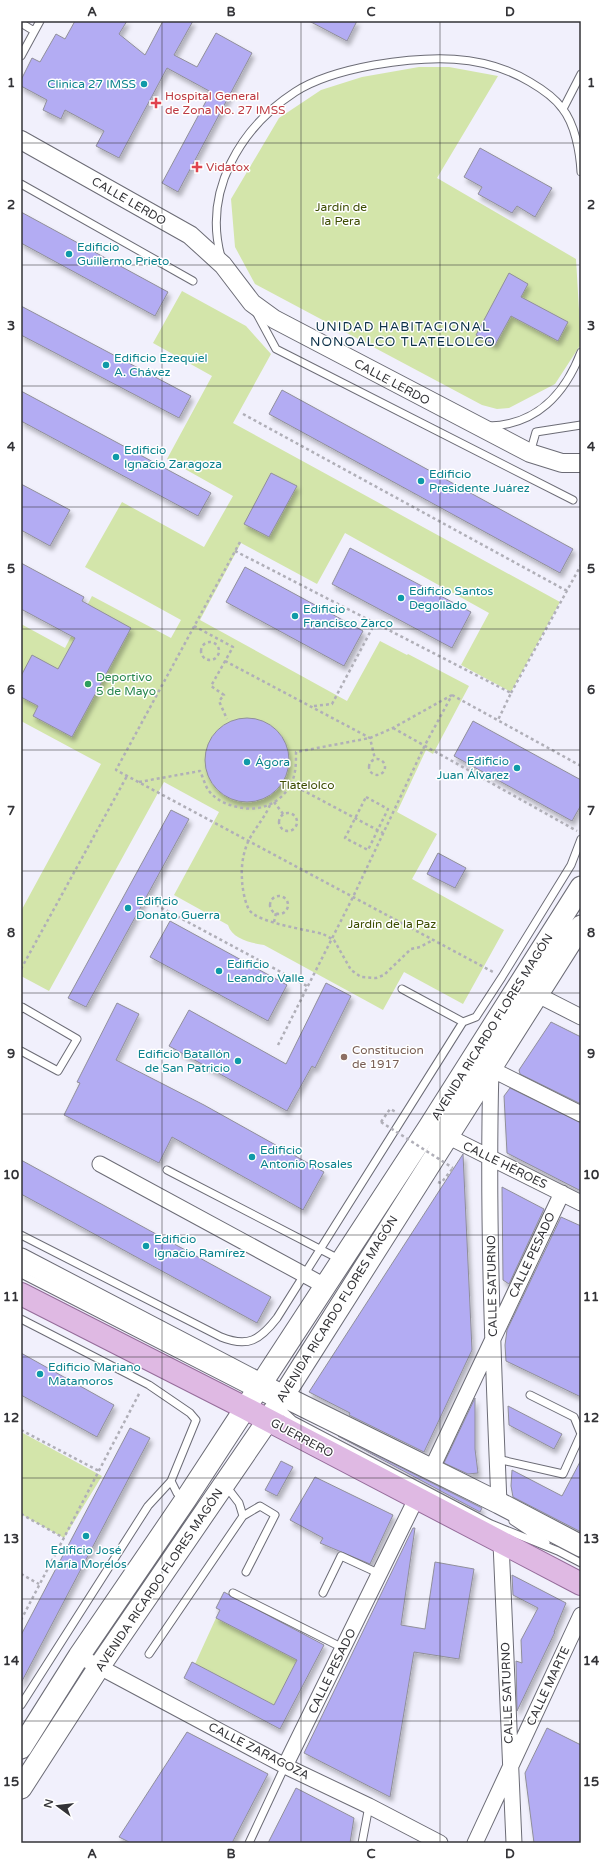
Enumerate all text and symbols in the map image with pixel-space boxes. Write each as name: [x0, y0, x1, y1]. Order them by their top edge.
text: A: [87, 4, 97, 20]
text: B: [226, 4, 236, 20]
text: C: [366, 4, 376, 20]
text: D: [505, 4, 515, 20]
text: 1: [7, 75, 15, 91]
text: 1: [587, 75, 595, 91]
place label: Clinica 27 IMSS: [47, 77, 136, 91]
marker: Clinica 27 IMSS: [139, 79, 149, 89]
place label: Hospital General de Zona No. 27 IMSS: [165, 89, 285, 117]
marker: Hospital General de Zona No. 27 IMSS: [150, 97, 162, 109]
place label: Vidatox: [206, 160, 250, 174]
marker: Vidatox: [191, 161, 203, 173]
street label: CALLE LERDO: [89, 174, 169, 228]
text: 2: [7, 197, 15, 213]
text: 2: [587, 197, 595, 213]
park label: Jardín de la Pera: [315, 200, 367, 228]
place label: Edificio Guillermo Prieto: [77, 240, 169, 268]
marker: Edificio Guillermo Prieto: [64, 249, 74, 259]
text: 3: [7, 318, 15, 334]
text: 3: [587, 318, 595, 334]
district label: UNIDAD HABITACIONAL NONOALCO TLATELOLCO: [310, 319, 496, 350]
place label: Edificio Ezequiel A. Chávez: [114, 351, 208, 379]
street label: CALLE LERDO: [352, 356, 432, 408]
marker: Edificio Ezequiel A. Chávez: [101, 360, 111, 370]
text: 4: [7, 439, 16, 455]
text: 4: [587, 439, 596, 455]
place label: Edificio Ignacio Zaragoza: [124, 443, 222, 471]
marker: Edificio Ignacio Zaragoza: [111, 452, 121, 462]
place label: Edificio Presidente Juárez: [429, 467, 530, 495]
marker: Edificio Presidente Juárez: [416, 476, 426, 486]
text: 5: [7, 561, 15, 577]
text: 5: [587, 561, 595, 577]
place label: Edificio Santos Degollado: [409, 584, 494, 612]
marker: Edificio Santos Degollado: [396, 593, 406, 603]
place label: Edificio Francisco Zarco: [303, 602, 393, 630]
marker: Edificio Francisco Zarco: [290, 611, 300, 621]
place label: Deportivo 5 de Mayo: [96, 670, 156, 698]
marker: Deportivo 5 de Mayo: [83, 679, 93, 689]
text: 6: [7, 682, 15, 698]
text: 6: [587, 682, 595, 698]
place label: Edificio Juan Álvarez: [437, 754, 509, 782]
place label: Ágora: [255, 755, 290, 769]
marker: Ágora: [242, 757, 252, 767]
marker: Edificio Juan Álvarez: [512, 763, 522, 773]
park label: Tlatelolco: [279, 778, 335, 792]
text: 7: [7, 803, 15, 819]
text: 7: [587, 803, 595, 819]
place label: Edificio Donato Guerra: [136, 894, 220, 922]
marker: Edificio Donato Guerra: [123, 903, 133, 913]
park label: Jardín de la Paz: [348, 917, 436, 931]
text: 8: [7, 925, 15, 941]
text: 8: [587, 925, 595, 941]
street label: AVENIDA RICARDO FLORES MAGÓN: [428, 931, 556, 1123]
place label: Edificio Leandro Valle: [227, 957, 305, 985]
marker: Edificio Leandro Valle: [214, 966, 224, 976]
place label: Constitucion de 1917: [352, 1043, 424, 1071]
text: 9: [7, 1046, 15, 1062]
text: 9: [587, 1046, 595, 1062]
place label: Edificio Batallón de San Patricio: [138, 1047, 230, 1075]
marker: Constitucion de 1917: [339, 1052, 349, 1062]
marker: Edificio Batallón de San Patricio: [233, 1056, 243, 1066]
street label: CALLE HÉROES: [461, 1139, 549, 1191]
place label: Edificio Antonio Rosales: [260, 1143, 353, 1171]
marker: Edificio Antonio Rosales: [247, 1152, 257, 1162]
text: 10: [3, 1167, 19, 1183]
text: 10: [583, 1167, 599, 1183]
street label: CALLE PESADO: [506, 1210, 558, 1300]
street label: AVENIDA RICARDO FLORES MAGÓN: [273, 1213, 401, 1405]
place label: Edificio Ignacio Ramírez: [154, 1232, 245, 1260]
street label: CALLE SATURNO: [484, 1235, 500, 1337]
marker: Edificio Ignacio Ramírez: [141, 1241, 151, 1251]
text: 11: [3, 1289, 19, 1305]
text: 11: [583, 1289, 599, 1305]
place label: Edificio Mariano Matamoros: [48, 1360, 141, 1388]
marker: Edificio Mariano Matamoros: [35, 1369, 45, 1379]
text: 12: [3, 1410, 19, 1426]
text: 12: [583, 1410, 599, 1426]
street label: GUERRERO: [268, 1416, 336, 1460]
street label: AVENIDA RICARDO FLORES MAGÓN: [92, 1486, 226, 1674]
text: 13: [3, 1531, 19, 1547]
marker: Edificio José María Morelos: [81, 1531, 91, 1541]
text: 13: [583, 1531, 599, 1547]
place label: Edificio José María Morelos: [45, 1543, 127, 1571]
street label: CALLE PESADO: [305, 1626, 359, 1716]
street label: CALLE SATURNO: [498, 1642, 516, 1744]
street label: CALLE MARTE: [523, 1644, 573, 1728]
text: 14: [3, 1653, 20, 1669]
text: 14: [583, 1653, 600, 1669]
street label: CALLE ZARAGOZA: [206, 1720, 312, 1783]
text: 15: [3, 1774, 19, 1790]
text: 15: [583, 1774, 599, 1790]
north arrow: [38, 1786, 78, 1826]
text: N: [41, 1798, 56, 1809]
text: A: [87, 1846, 97, 1862]
text: B: [226, 1846, 236, 1862]
text: C: [366, 1846, 376, 1862]
text: D: [505, 1846, 515, 1862]

